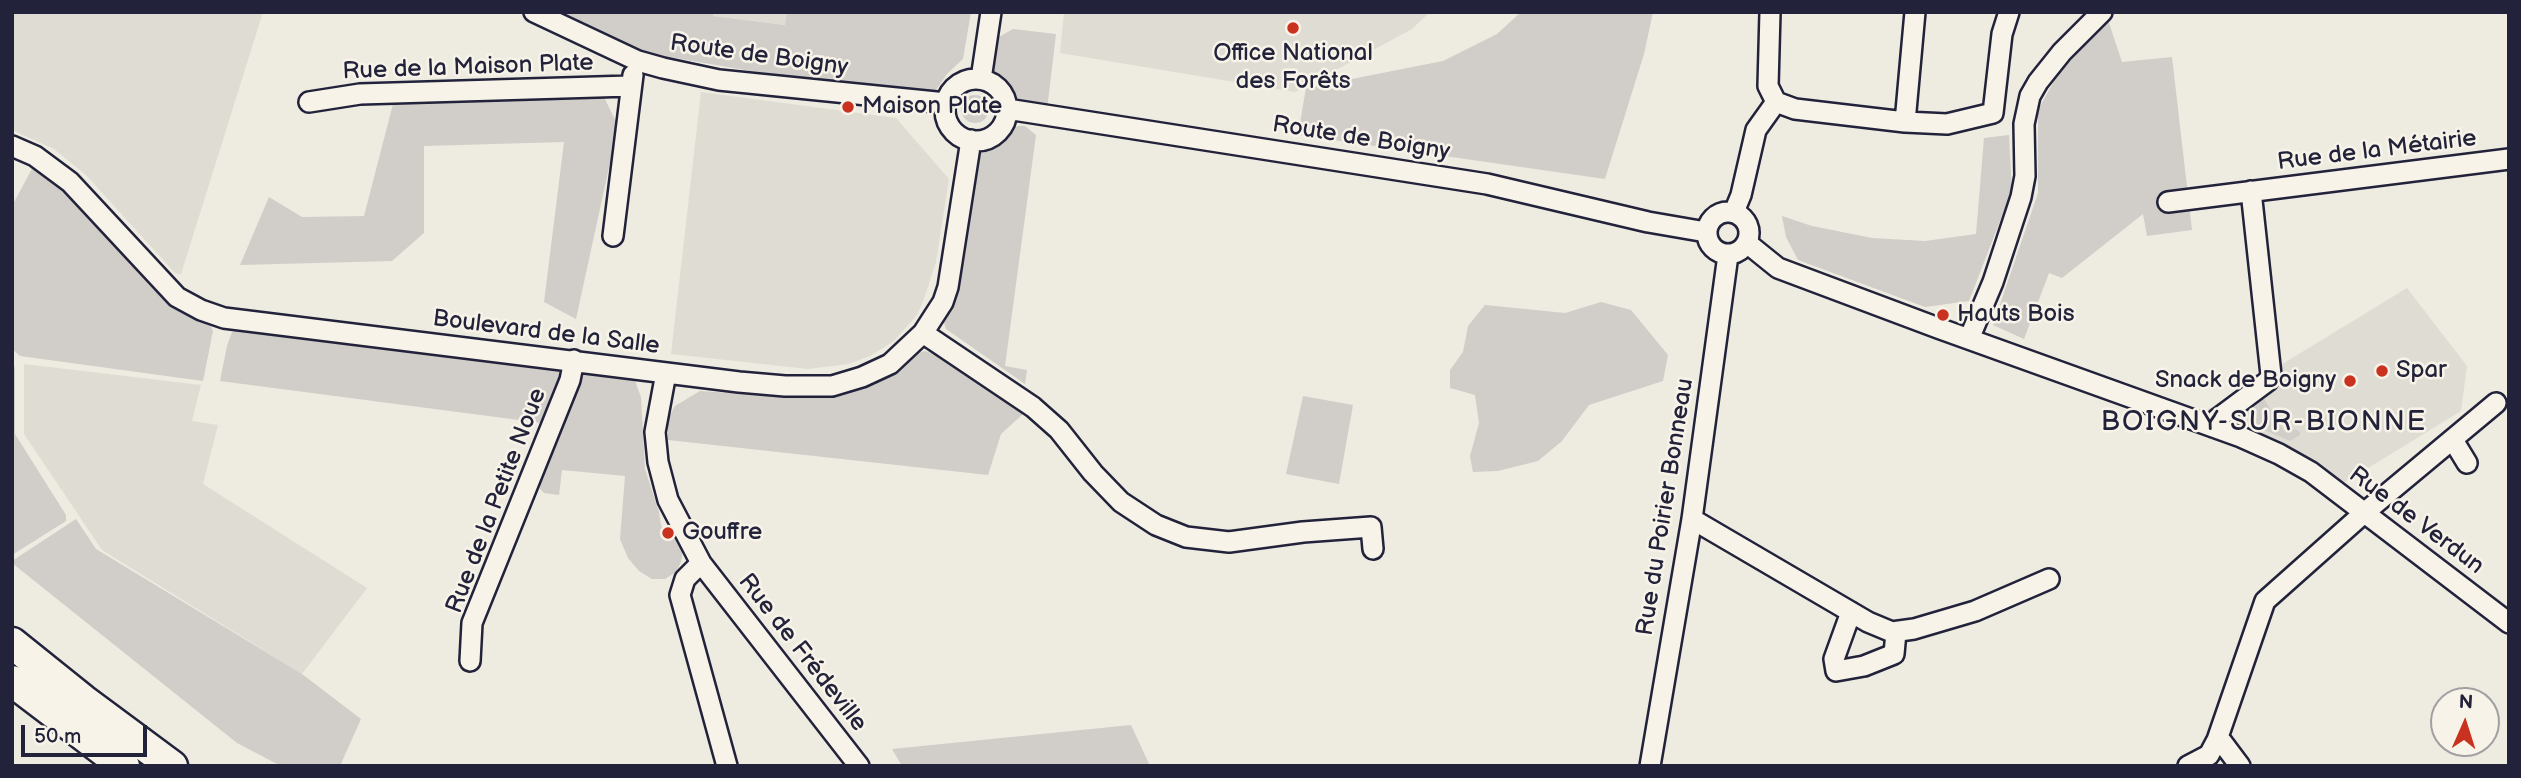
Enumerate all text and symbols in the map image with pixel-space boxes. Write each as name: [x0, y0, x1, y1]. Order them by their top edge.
marker: Office National des Forêts: [1285, 20, 1301, 36]
street label: Route de Boigny: [668, 29, 850, 83]
place label: Office National des Forêts: [1213, 40, 1373, 96]
street label: Rue de la Maison Plate: [342, 49, 594, 87]
place label: Maison Plate: [862, 93, 1002, 121]
marker: Maison Plate: [840, 99, 856, 115]
street label: Route de Boigny: [1270, 111, 1452, 167]
street label: Rue de la Métairie: [2276, 124, 2478, 178]
place label: Hauts Bois: [1957, 301, 2075, 329]
street label: Boulevard de la Salle: [431, 305, 661, 361]
marker: Hauts Bois: [1935, 307, 1951, 323]
place label: Spar: [2396, 357, 2447, 385]
marker: Spar: [2374, 363, 2390, 379]
place label: Snack de Boigny: [2155, 367, 2336, 395]
marker: Snack de Boigny: [2342, 373, 2358, 389]
street label: Rue du Poirier Bonneau: [1631, 376, 1701, 638]
street label: Rue de la Petite Noue: [441, 384, 553, 618]
district label: BOIGNY-SUR-BIONNE: [2103, 406, 2425, 440]
street label: Rue de Verdun: [2343, 461, 2489, 581]
place label: Gouffre: [682, 519, 762, 547]
marker: Gouffre: [660, 525, 676, 541]
street label: Rue de Frédeville: [731, 568, 873, 738]
north arrow: [2430, 687, 2500, 757]
text: N: [2458, 691, 2474, 714]
scale bar: [24, 712, 150, 756]
text: 50 m: [34, 724, 81, 749]

